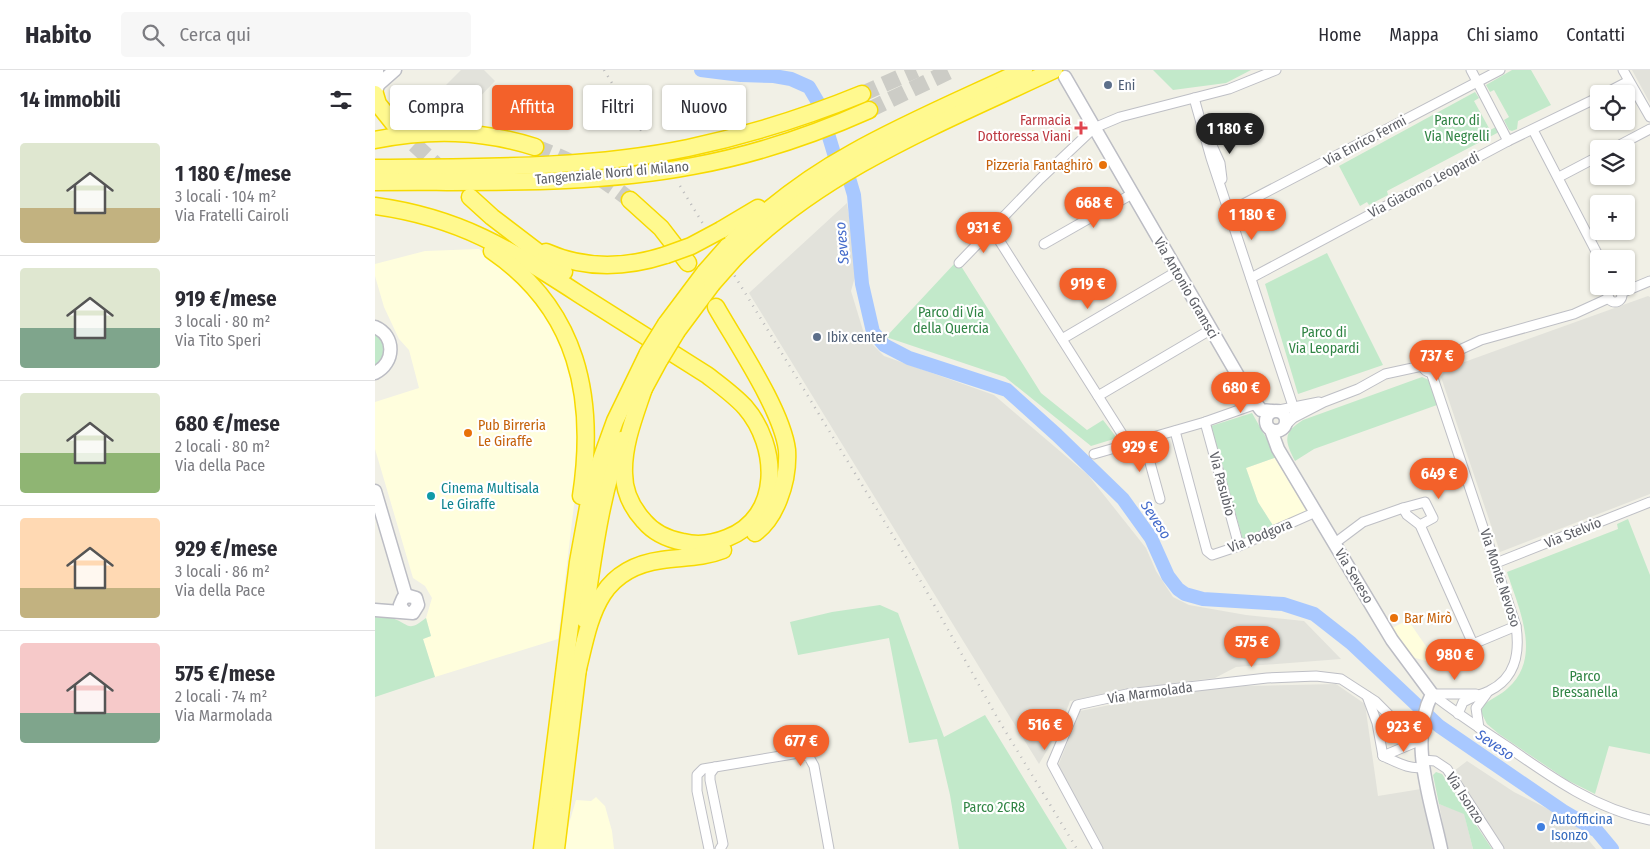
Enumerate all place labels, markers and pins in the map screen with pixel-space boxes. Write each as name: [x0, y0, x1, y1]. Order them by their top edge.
place label: Eni: [1118, 77, 1135, 94]
marker: Eni: [1102, 79, 1114, 91]
place label: Farmacia Dottoressa Viani: [977, 112, 1071, 145]
pin: 1 180 €: [1184, 112, 1276, 155]
marker: Farmacia Dottoressa Viani: [1075, 122, 1087, 134]
place label: Pizzeria Fantaghirò: [986, 157, 1093, 174]
marker: Pizzeria Fantaghirò: [1097, 159, 1109, 171]
pin: 668 €: [1059, 186, 1129, 229]
pin: 1 180 €: [1206, 198, 1298, 241]
pin: 931 €: [949, 212, 1019, 254]
pin: 919 €: [1053, 268, 1123, 310]
place label: Ibix center: [827, 329, 887, 346]
marker: Ibix center: [811, 331, 823, 343]
pin: 737 €: [1402, 340, 1472, 382]
pin: 680 €: [1206, 372, 1276, 414]
place label: Pub Birreria Le Giraffe: [478, 417, 546, 450]
marker: Pub Birreria Le Giraffe: [462, 427, 474, 439]
pin: 929 €: [1105, 430, 1175, 473]
pin: 649 €: [1404, 458, 1474, 500]
place label: Cinema Multisala Le Giraffe: [441, 480, 539, 513]
marker: Cinema Multisala Le Giraffe: [425, 490, 437, 502]
place label: Bar Mirò: [1404, 610, 1452, 627]
marker: Bar Mirò: [1388, 612, 1400, 624]
pin: 575 €: [1217, 626, 1287, 668]
pin: 980 €: [1420, 638, 1490, 681]
pin: 516 €: [1010, 708, 1080, 751]
pin: 923 €: [1369, 710, 1439, 753]
pin: 677 €: [766, 724, 836, 767]
place label: Autofficina Isonzo: [1551, 811, 1613, 844]
marker: Autofficina Isonzo: [1535, 821, 1547, 833]

